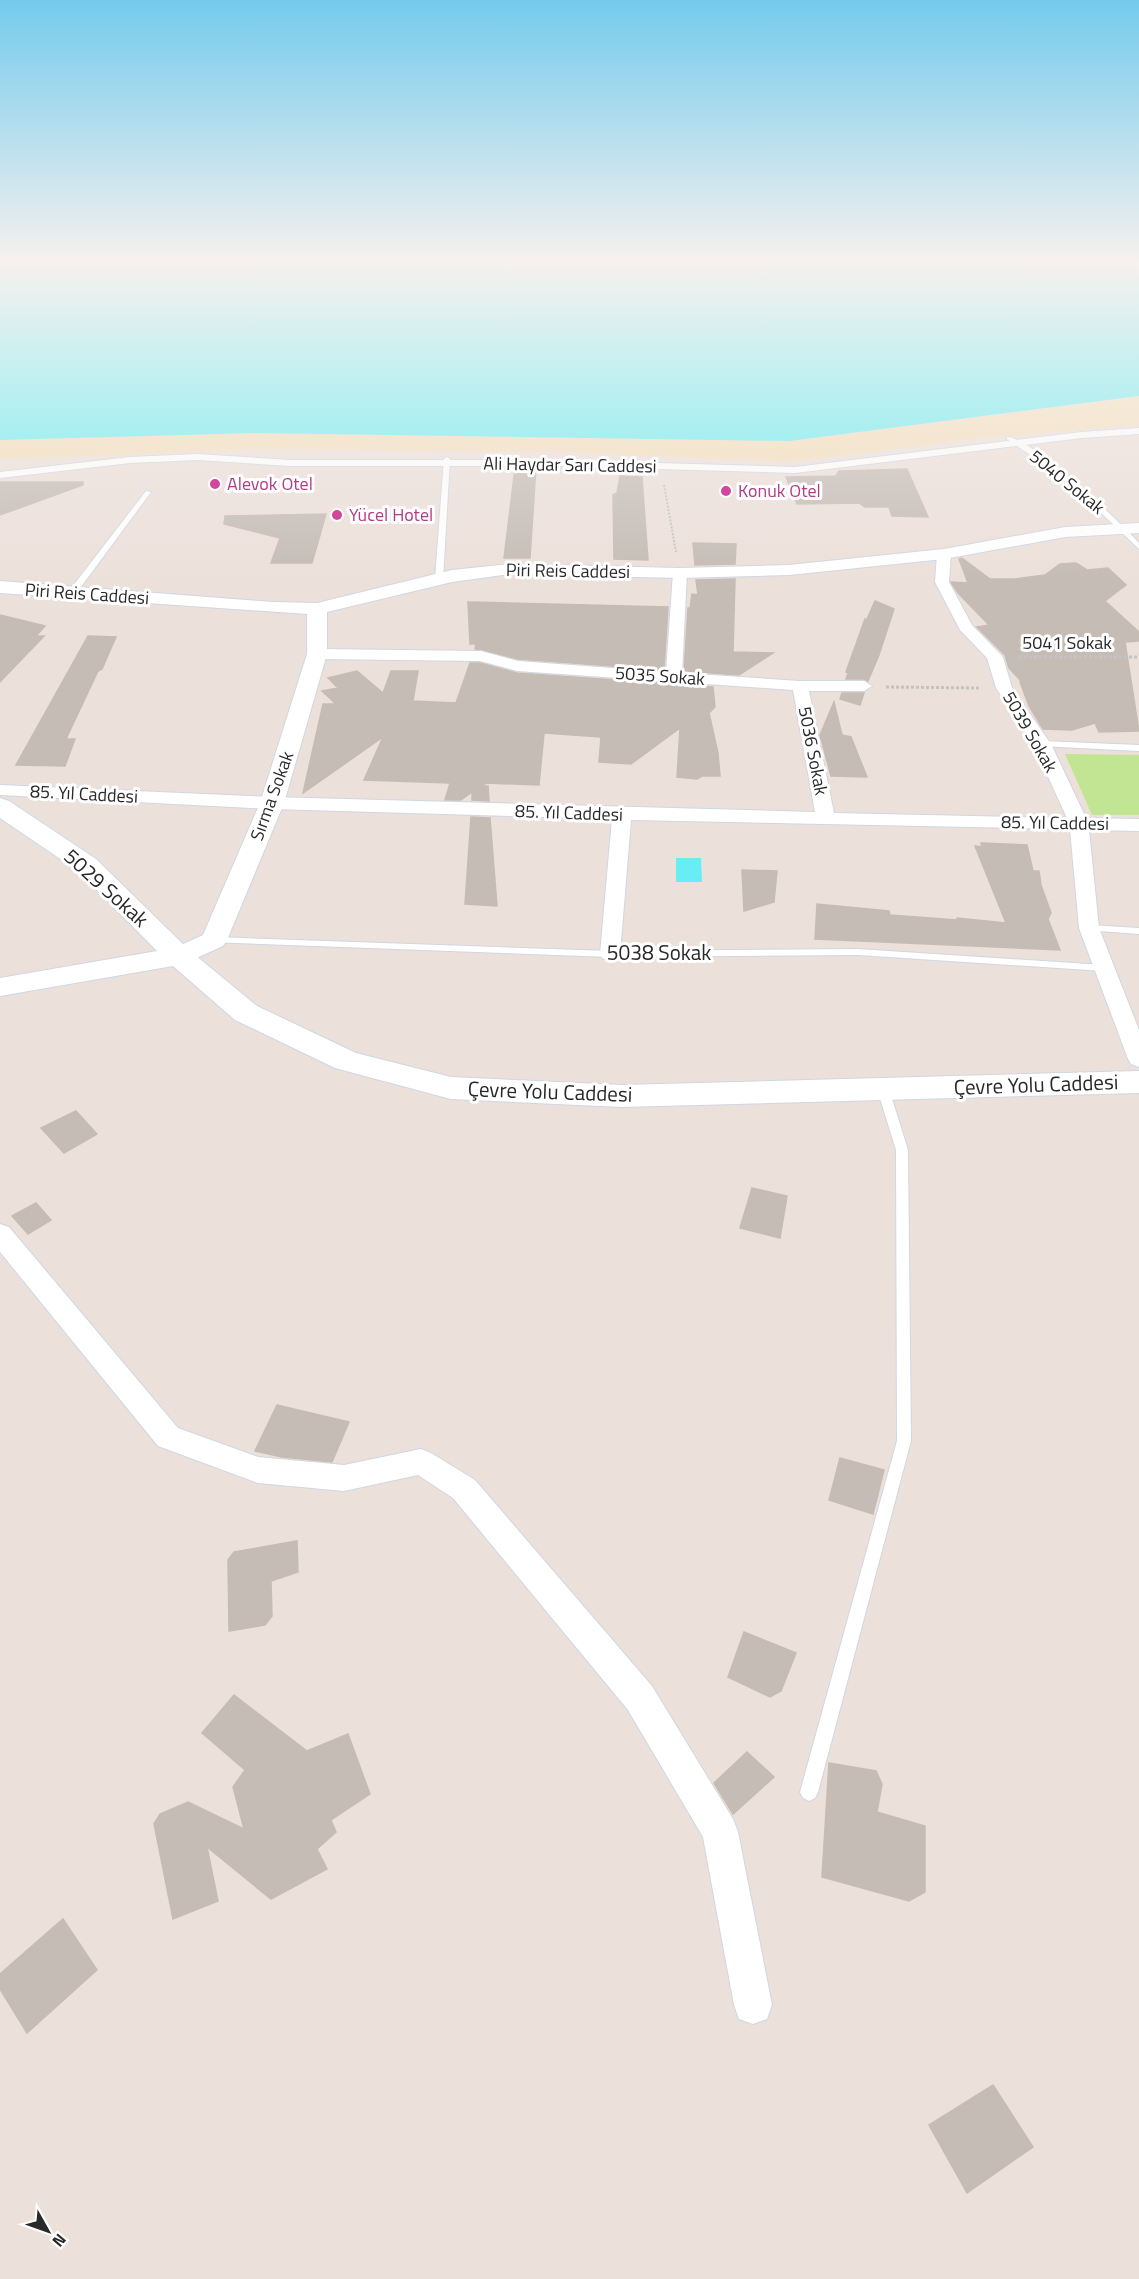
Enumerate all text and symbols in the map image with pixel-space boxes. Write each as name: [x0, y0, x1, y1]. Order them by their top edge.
street label: 5040 Sokak: [1024, 443, 1111, 521]
street label: Ali Haydar Sarı Caddesi: [483, 449, 657, 480]
place label: Alevok Otel: [227, 470, 313, 497]
marker: Alevok Otel: [208, 477, 222, 491]
place label: Konuk Otel: [738, 477, 821, 504]
marker: Konuk Otel: [719, 484, 733, 498]
place label: Yücel Hotel: [349, 501, 433, 528]
marker: Yücel Hotel: [330, 508, 344, 522]
street label: Piri Reis Caddesi: [506, 556, 630, 585]
street label: Piri Reis Caddesi: [24, 576, 150, 611]
street label: 5041 Sokak: [1022, 629, 1112, 656]
street label: 5035 Sokak: [614, 659, 706, 692]
street label: 5039 Sokak: [996, 686, 1065, 778]
street label: 5036 Sokak: [792, 704, 835, 798]
street label: Sırma Sokak: [243, 747, 300, 844]
street label: 85. Yıl Caddesi: [29, 777, 139, 810]
street label: 85. Yıl Caddesi: [515, 797, 623, 828]
street label: 85. Yıl Caddesi: [1001, 808, 1109, 837]
street label: 5029 Sokak: [57, 840, 156, 934]
street label: 5038 Sokak: [607, 936, 711, 968]
street label: Çevre Yolu Caddesi: [953, 1065, 1119, 1103]
street label: Çevre Yolu Caddesi: [467, 1072, 633, 1110]
north arrow: [18, 2201, 78, 2261]
text: N: [47, 2229, 72, 2253]

